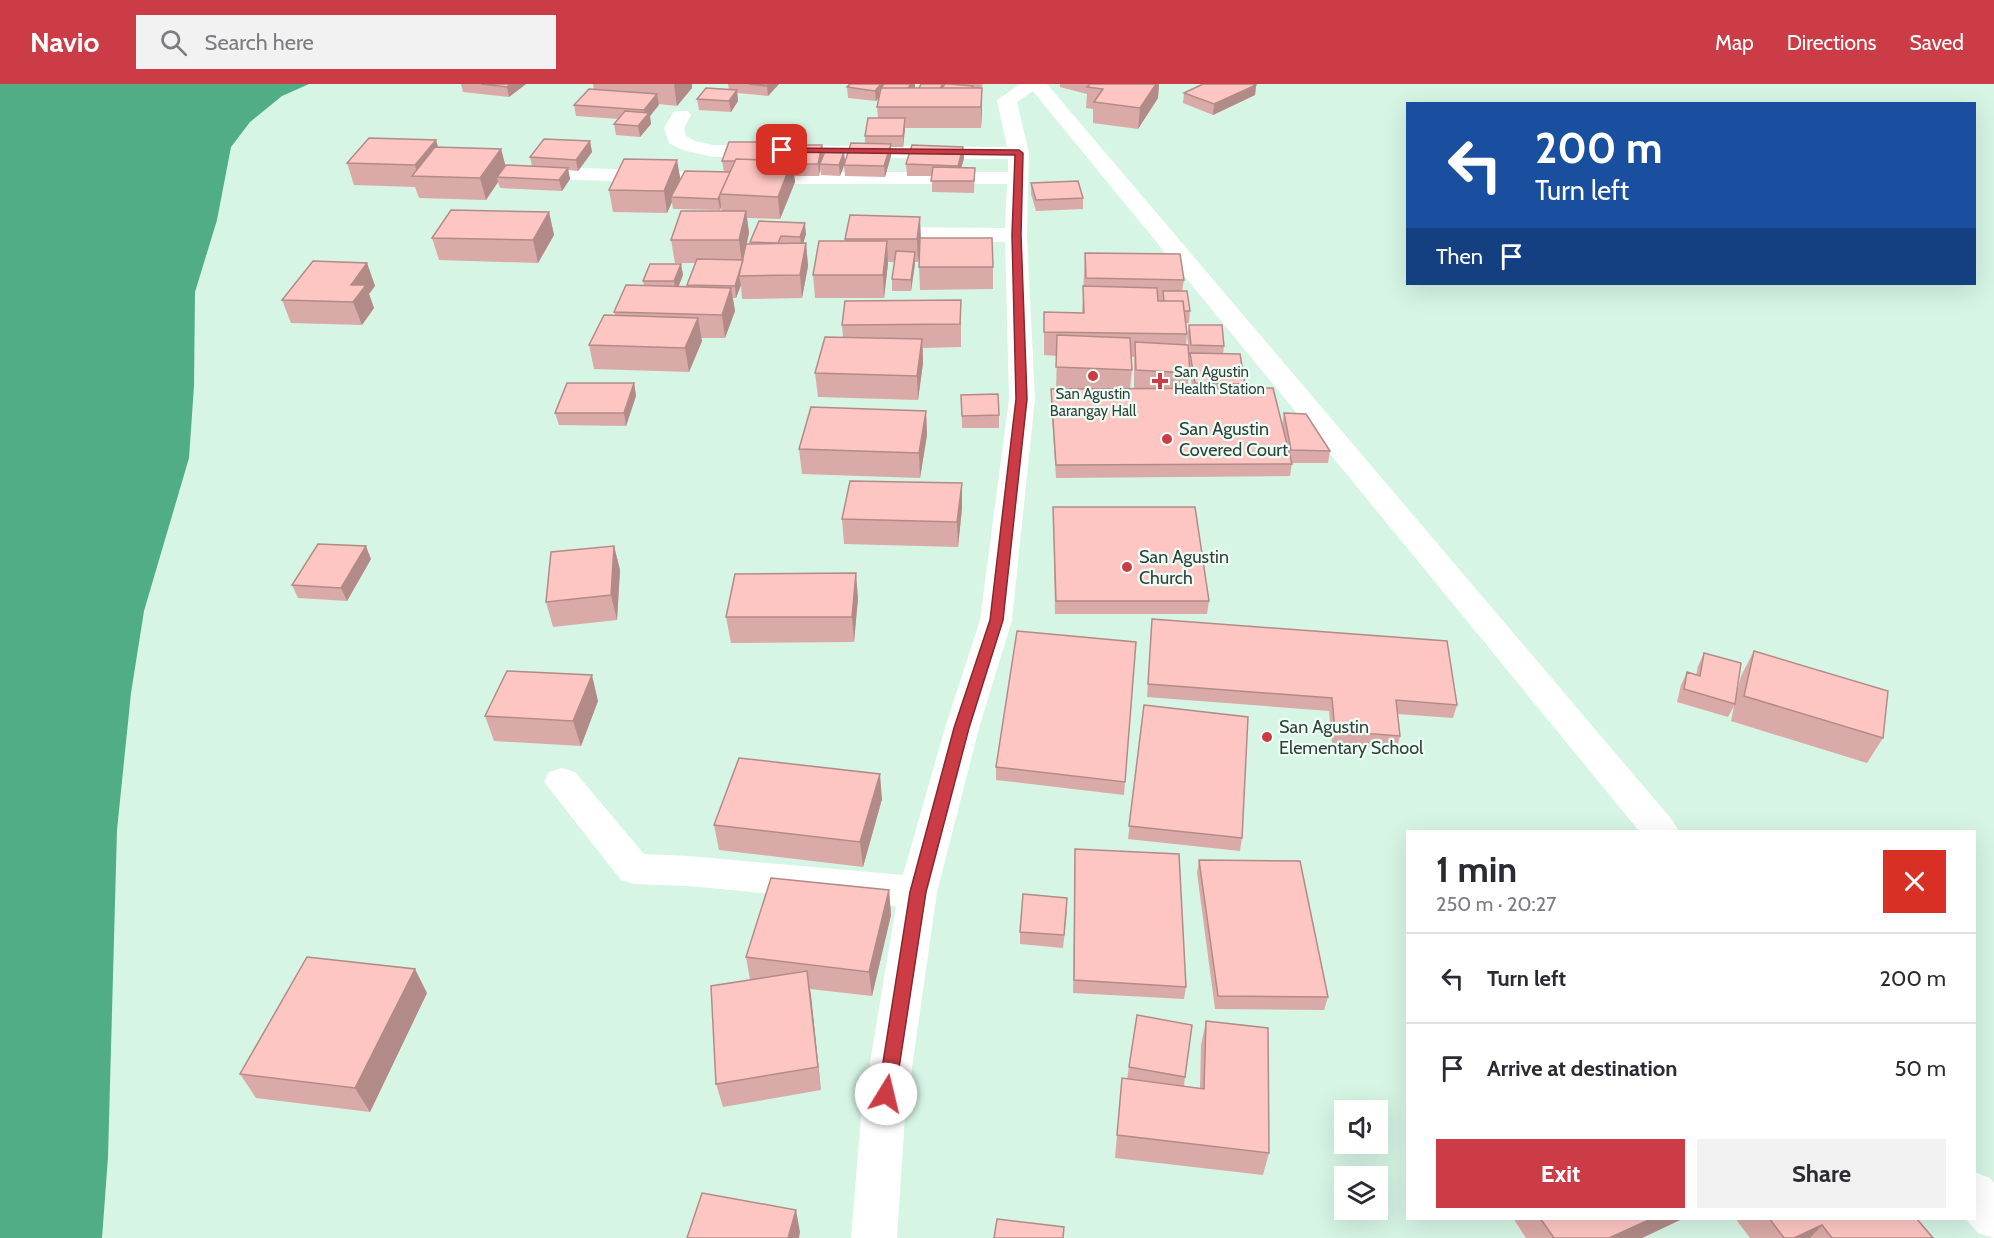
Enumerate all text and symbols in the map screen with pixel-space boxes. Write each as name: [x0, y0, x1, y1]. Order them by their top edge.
search box: [136, 15, 556, 69]
text: Navio: [30, 25, 100, 59]
icon: search: [157, 26, 190, 59]
text: Search here: [205, 29, 314, 56]
text: Map: [1715, 30, 1754, 55]
text: Directions: [1787, 30, 1876, 55]
text: Saved: [1909, 30, 1964, 55]
text: 200 m: [1535, 122, 1662, 174]
pin: [756, 124, 807, 175]
icon: left: [1436, 126, 1514, 204]
icon: arrive: [765, 133, 798, 166]
text: Turn left: [1535, 174, 1629, 207]
icon: arrive: [1495, 240, 1528, 273]
text: Then: [1436, 243, 1483, 270]
place label: San Agustin Health Station: [1174, 363, 1265, 398]
marker: San Agustin Barangay Hall: [1086, 369, 1100, 383]
marker: San Agustin Health Station: [1151, 372, 1169, 390]
place label: San Agustin Barangay Hall: [1050, 385, 1137, 420]
place label: San Agustin Covered Court: [1179, 418, 1288, 461]
marker: San Agustin Covered Court: [1160, 432, 1174, 446]
place label: San Agustin Church: [1139, 546, 1229, 589]
marker: San Agustin Church: [1120, 560, 1134, 574]
place label: San Agustin Elementary School: [1279, 716, 1424, 759]
marker: San Agustin Elementary School: [1260, 730, 1274, 744]
text: 1 min: [1436, 847, 1517, 891]
button: close: [1883, 850, 1946, 913]
text: 250 m · 20:27: [1436, 892, 1556, 916]
icon: left: [1436, 962, 1469, 995]
text: Turn left: [1487, 965, 1566, 992]
text: 200 m: [1880, 965, 1946, 992]
icon: arrive: [1436, 1052, 1469, 1085]
text: Arrive at destination: [1487, 1055, 1677, 1082]
text: 50 m: [1894, 1055, 1946, 1082]
position arrow: [854, 1062, 918, 1126]
map controls: [1334, 1100, 1388, 1220]
button: sound: [1334, 1100, 1388, 1154]
button: Exit: [1436, 1139, 1685, 1208]
button: Share: [1697, 1139, 1946, 1208]
button: layers: [1334, 1166, 1388, 1220]

